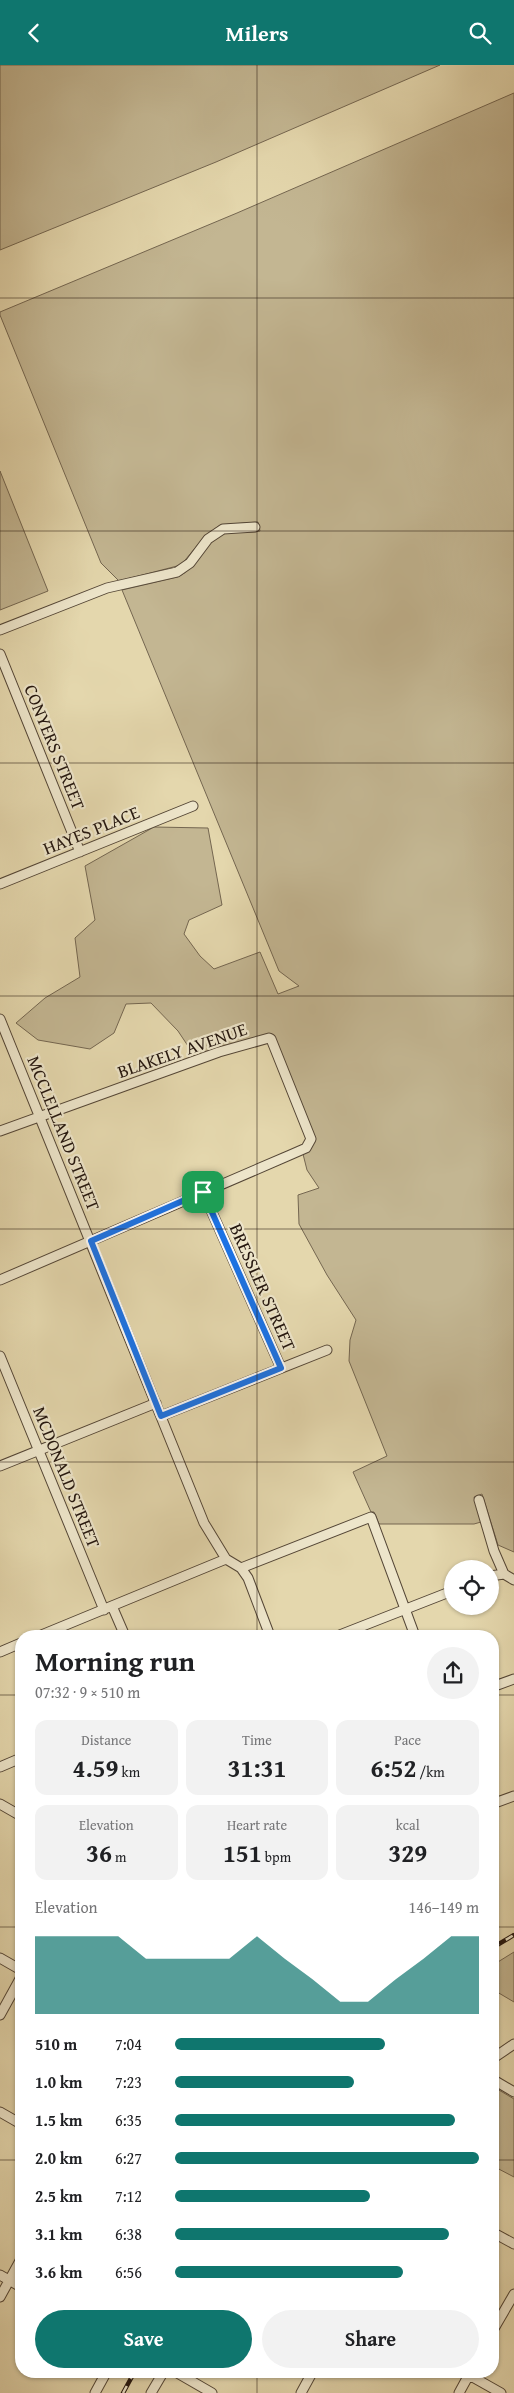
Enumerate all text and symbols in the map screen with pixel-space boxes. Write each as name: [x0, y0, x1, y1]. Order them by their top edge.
text: Milers: [226, 17, 288, 49]
icon: back: [20, 19, 48, 47]
icon: search: [466, 19, 494, 47]
street label: CONYERS STREET: [18, 680, 92, 814]
street label: HAYES PLACE: [39, 798, 143, 862]
street label: BLAKELY AVENUE: [114, 1015, 250, 1085]
street label: MCCLELLAND STREET: [21, 1052, 107, 1214]
pin: [182, 1171, 224, 1213]
icon: arrive: [189, 1178, 217, 1206]
street label: BRESSLER STREET: [223, 1219, 303, 1355]
street label: MCDONALD STREET: [26, 1402, 108, 1552]
map controls: [444, 1560, 499, 1615]
button: locate: [444, 1560, 499, 1615]
text: Morning run: [35, 1640, 195, 1681]
button: share: [427, 1647, 479, 1699]
text: 07:32 · 9 × 510 m: [35, 1680, 140, 1704]
text: Distance: [81, 1730, 131, 1750]
text: Time: [242, 1730, 272, 1750]
text: Pace: [394, 1730, 421, 1750]
text: 4.59: [73, 1750, 118, 1786]
text: 31:31: [228, 1750, 286, 1786]
text: 6:52: [371, 1750, 417, 1786]
text: km: [118, 1762, 140, 1782]
text: /km: [417, 1762, 445, 1782]
text: Elevation: [79, 1815, 134, 1835]
text: Heart rate: [227, 1815, 287, 1835]
text: kcal: [396, 1815, 420, 1835]
text: 36: [86, 1835, 112, 1871]
text: 151: [223, 1835, 262, 1871]
text: 329: [388, 1835, 427, 1871]
text: m: [112, 1847, 127, 1867]
text: bpm: [262, 1847, 291, 1867]
text: Elevation: [35, 1895, 98, 1919]
text: 146–149 m: [409, 1895, 479, 1919]
text: 510 m: [35, 2032, 77, 2056]
text: 7:04: [115, 2032, 142, 2056]
text: 1.0 km: [35, 2070, 82, 2094]
text: 7:23: [115, 2070, 142, 2094]
text: 1.5 km: [35, 2108, 82, 2132]
text: 6:35: [115, 2108, 142, 2132]
text: 2.0 km: [35, 2146, 82, 2170]
text: 6:27: [115, 2146, 142, 2170]
text: 2.5 km: [35, 2184, 82, 2208]
text: 7:12: [115, 2184, 142, 2208]
text: 3.1 km: [35, 2222, 82, 2246]
text: 6:38: [115, 2222, 142, 2246]
text: 3.6 km: [35, 2260, 82, 2284]
text: 6:56: [115, 2260, 142, 2284]
button: Save: [35, 2310, 252, 2368]
button: Share: [262, 2310, 479, 2368]

